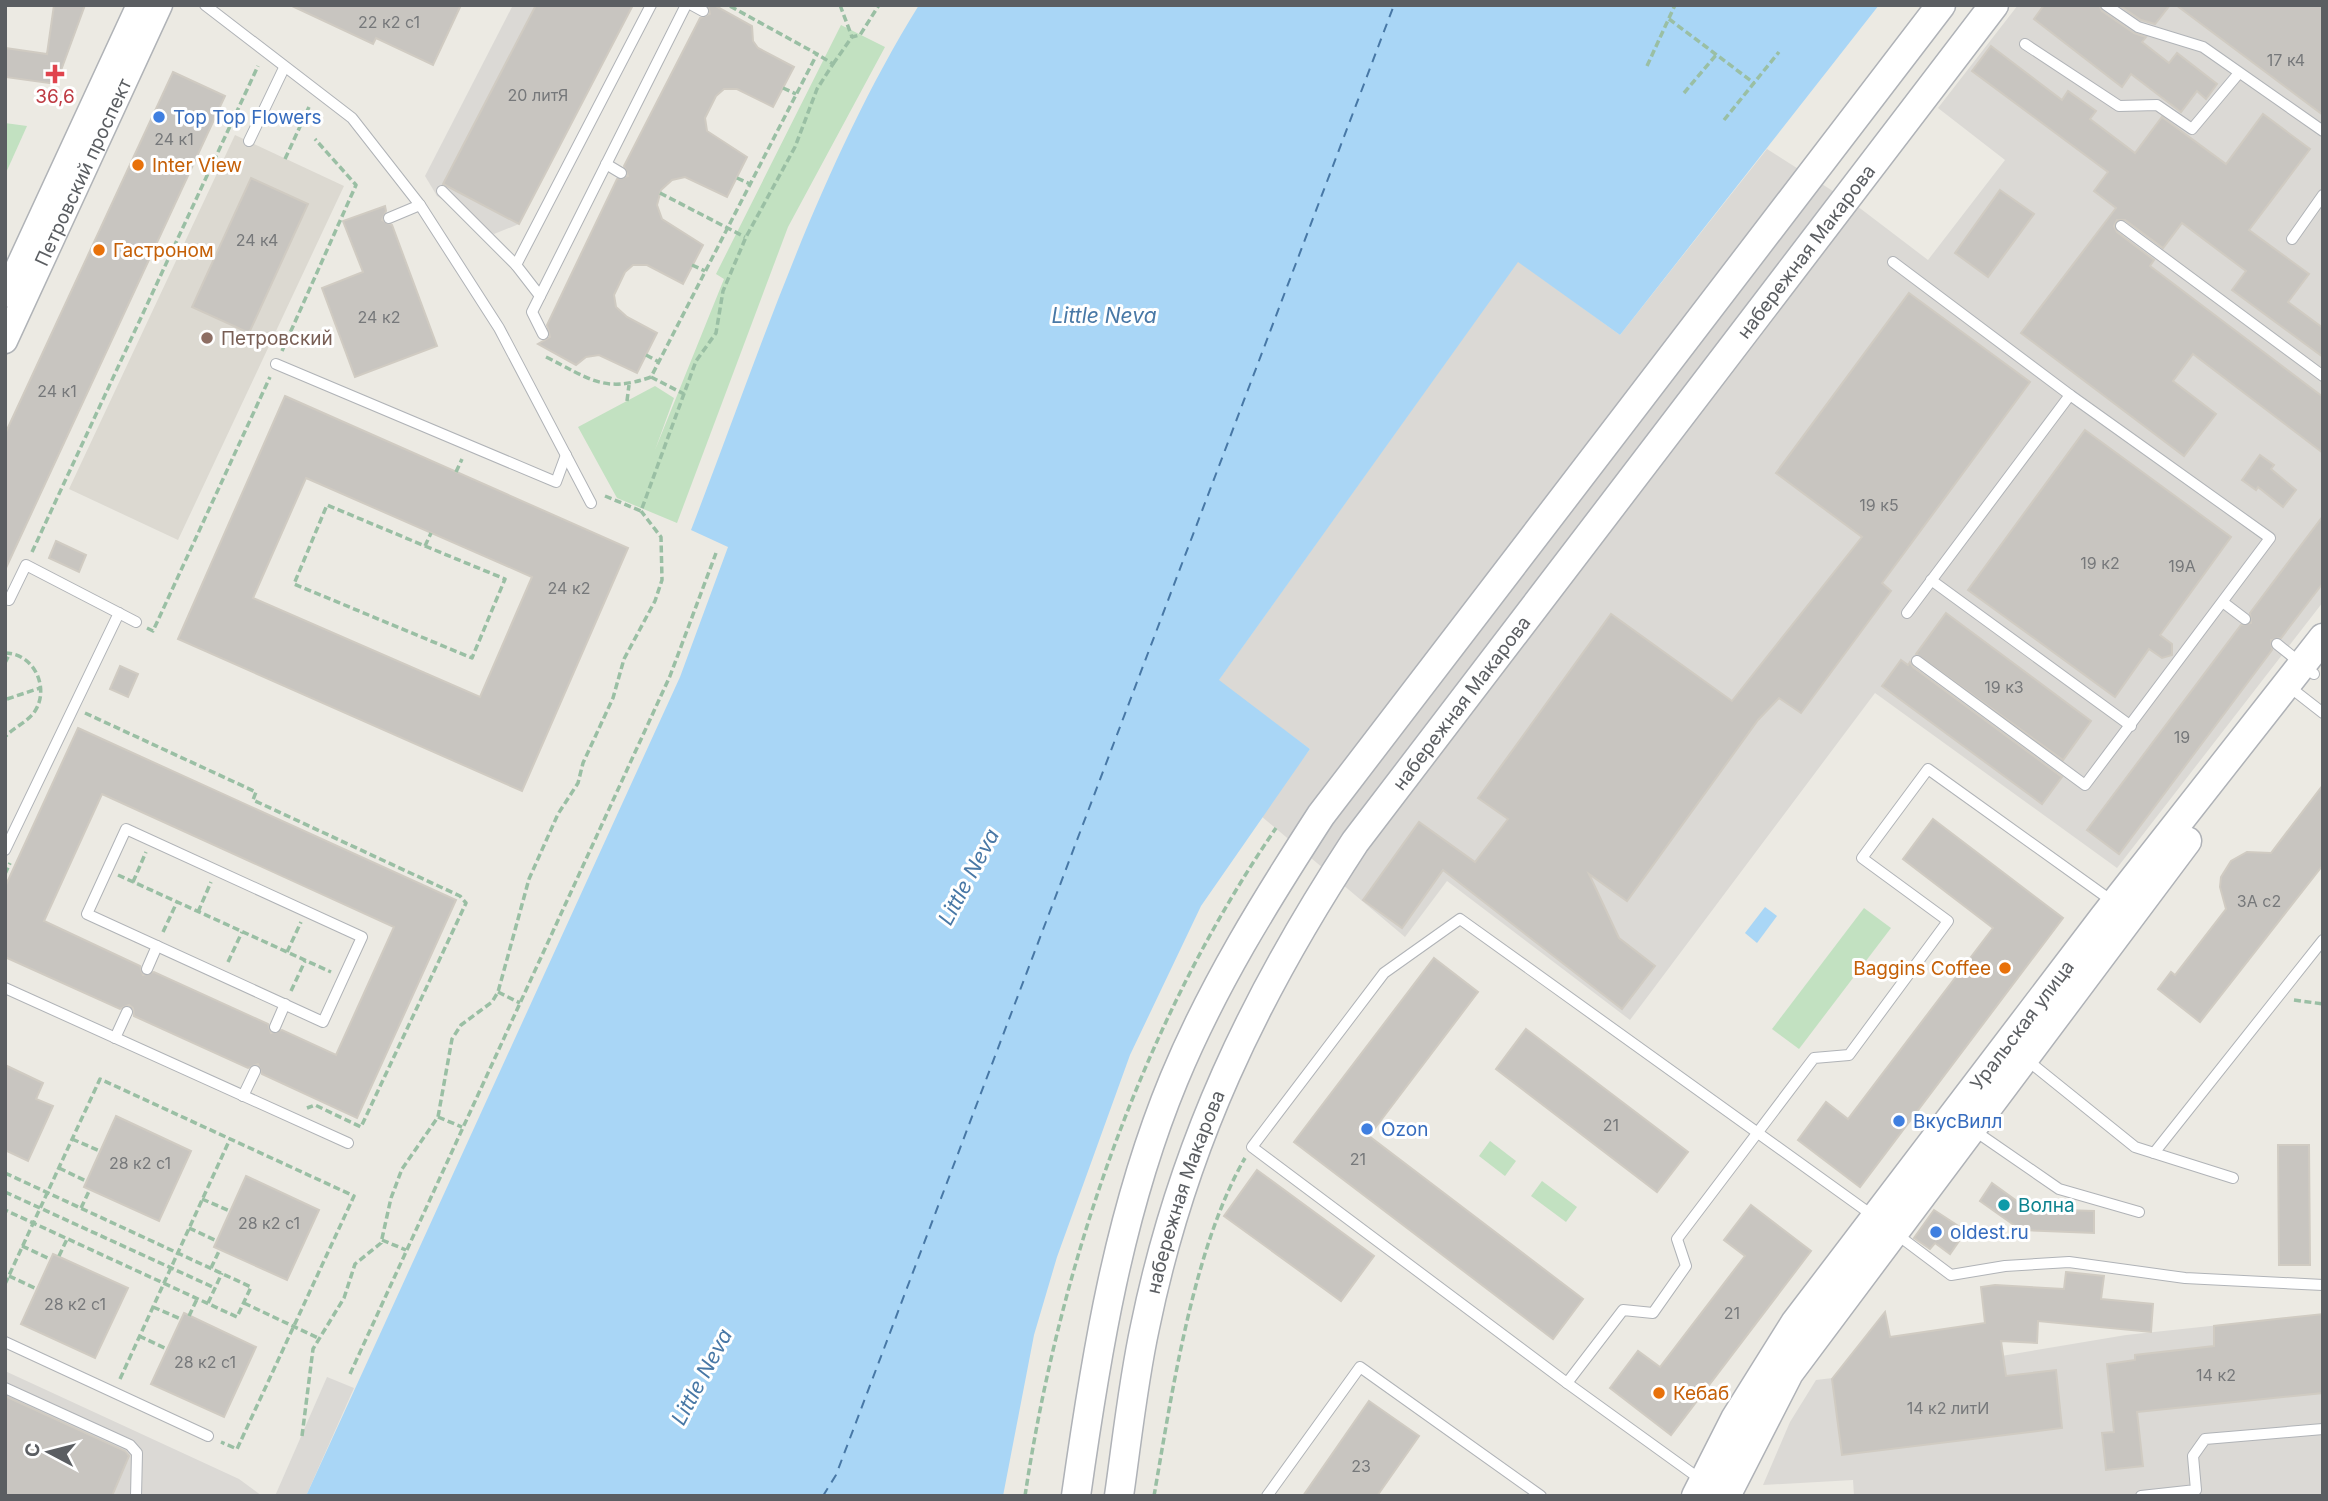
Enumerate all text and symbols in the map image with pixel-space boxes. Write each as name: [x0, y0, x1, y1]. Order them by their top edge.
house number: 22 к2 с1: [358, 12, 420, 32]
house number: 17 к4: [2267, 50, 2305, 70]
marker: 36,6: [47, 66, 63, 82]
street label: Петровский проспект: [30, 75, 137, 270]
place label: 36,6: [35, 85, 75, 108]
house number: 20 литЯ: [508, 85, 568, 105]
place label: Top Top Flowers: [173, 106, 322, 129]
marker: Top Top Flowers: [151, 109, 167, 125]
house number: 24 к1: [154, 129, 194, 149]
place label: Inter View: [152, 154, 242, 177]
marker: Inter View: [130, 157, 146, 173]
street label: набережная Макарова: [1733, 160, 1880, 343]
house number: 24 к4: [236, 230, 278, 250]
place label: Гастроном: [113, 239, 214, 262]
marker: Гастроном: [91, 242, 107, 258]
water label: Little Neva: [1051, 303, 1157, 328]
house number: 24 к2: [358, 307, 400, 327]
place label: Петровский: [221, 327, 333, 350]
marker: Петровский: [199, 330, 215, 346]
house number: 24 к1: [37, 381, 77, 401]
house number: 19 к5: [1859, 495, 1899, 515]
house number: 19 к2: [2080, 553, 2120, 573]
house number: 19А: [2168, 556, 2196, 576]
house number: 24 к2: [548, 578, 590, 598]
street label: набережная Макарова: [1388, 611, 1535, 795]
house number: 19 к3: [1984, 677, 2024, 697]
house number: 19: [2174, 727, 2190, 747]
water label: Little Neva: [933, 824, 1004, 929]
house number: 3А с2: [2237, 891, 2281, 911]
street label: Уральская улица: [1965, 956, 2079, 1095]
place label: Baggins Coffee: [1853, 957, 1991, 980]
marker: Baggins Coffee: [1997, 960, 2013, 976]
street label: набережная Макарова: [1142, 1087, 1230, 1296]
place label: ВкусВилл: [1913, 1110, 2002, 1133]
marker: ВкусВилл: [1891, 1113, 1907, 1129]
house number: 21: [1603, 1115, 1619, 1135]
place label: Ozon: [1381, 1118, 1428, 1141]
marker: Ozon: [1359, 1121, 1375, 1137]
house number: 21: [1350, 1149, 1366, 1169]
house number: 28 к2 с1: [109, 1153, 171, 1173]
place label: Волна: [2018, 1194, 2075, 1217]
marker: Волна: [1996, 1197, 2012, 1213]
house number: 28 к2 с1: [238, 1213, 300, 1233]
place label: oldest.ru: [1950, 1221, 2029, 1244]
marker: oldest.ru: [1928, 1224, 1944, 1240]
house number: 28 к2 с1: [44, 1294, 106, 1314]
house number: 21: [1724, 1303, 1740, 1323]
water label: Little Neva: [666, 1324, 737, 1429]
house number: 28 к2 с1: [174, 1352, 236, 1372]
house number: 14 к2: [2196, 1365, 2236, 1385]
place label: Кебаб: [1673, 1382, 1729, 1405]
marker: Кебаб: [1651, 1385, 1667, 1401]
house number: 14 к2 литИ: [1907, 1398, 1989, 1418]
north arrow: [14, 1417, 84, 1487]
text: С: [20, 1442, 45, 1458]
house number: 23: [1351, 1456, 1371, 1476]

